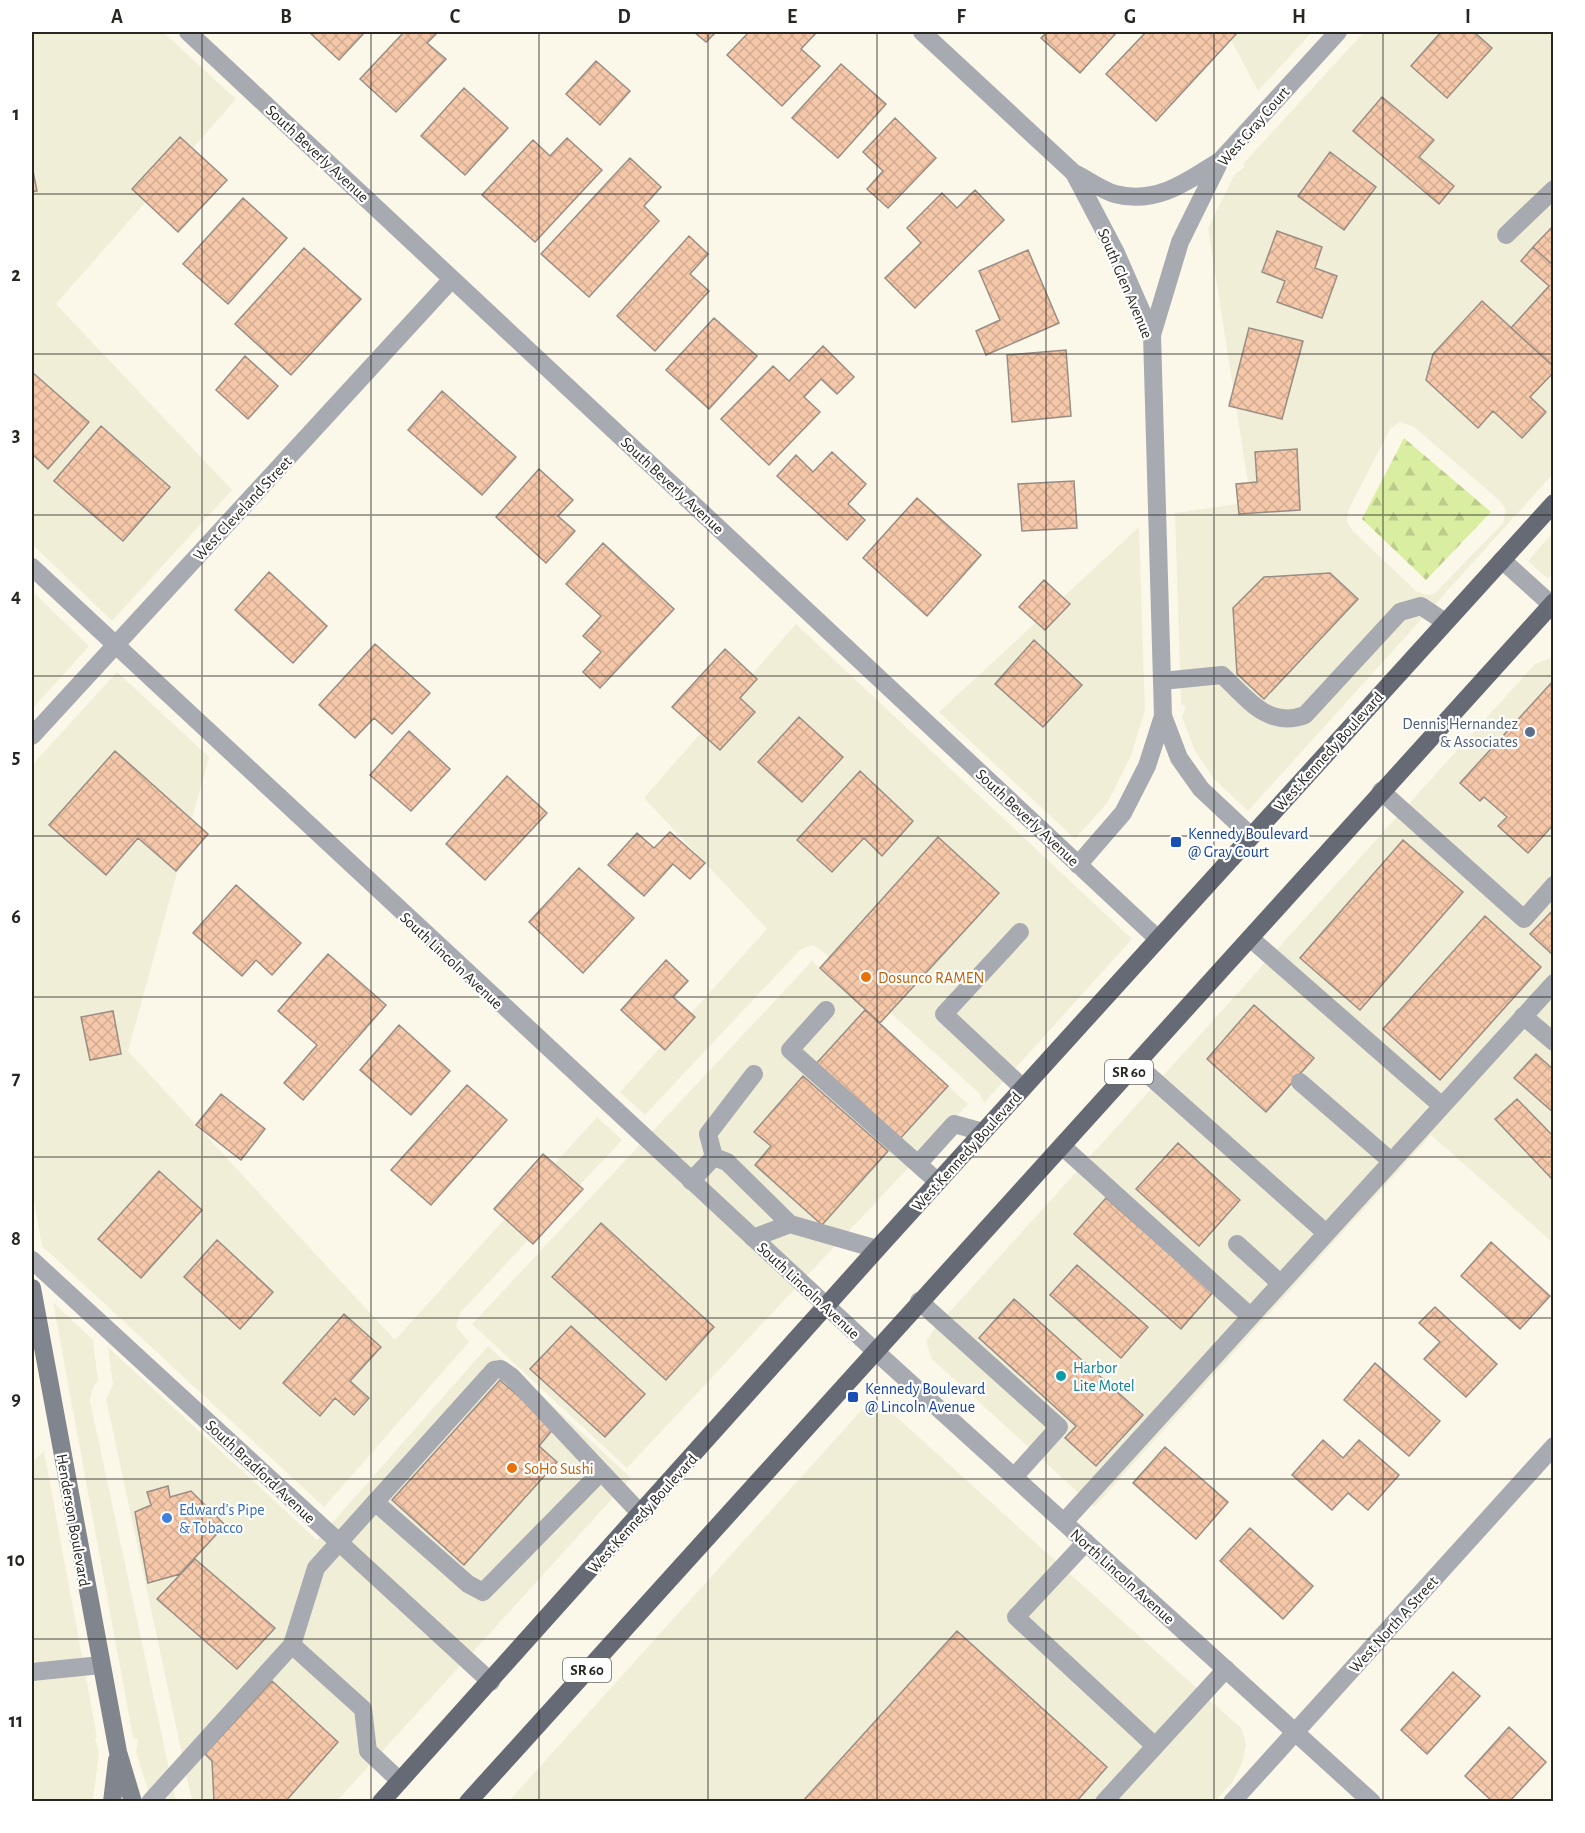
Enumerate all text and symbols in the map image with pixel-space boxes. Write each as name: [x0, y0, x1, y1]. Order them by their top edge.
text: A: [111, 7, 123, 27]
text: B: [280, 7, 292, 27]
text: C: [450, 7, 461, 27]
text: D: [617, 7, 631, 27]
text: E: [787, 7, 797, 27]
text: F: [956, 7, 966, 27]
text: G: [1124, 7, 1136, 27]
text: H: [1292, 7, 1306, 27]
text: I: [1465, 7, 1471, 27]
street label: West Gray Court: [1215, 84, 1293, 170]
street label: South Beverly Avenue: [262, 102, 372, 206]
text: 1: [12, 104, 20, 124]
street label: South Glen Avenue: [1095, 226, 1155, 341]
text: 2: [11, 265, 21, 285]
text: 3: [12, 425, 20, 445]
street label: South Beverly Avenue: [617, 434, 727, 538]
street label: West Cleveland Street: [190, 453, 295, 564]
text: 4: [11, 586, 21, 606]
street label: West Kennedy Boulevard: [1271, 689, 1387, 815]
place label: Dennis Hernandez & Associates: [1402, 716, 1518, 750]
marker: Dennis Hernandez & Associates: [1523, 725, 1537, 739]
text: 5: [12, 747, 20, 767]
street label: South Beverly Avenue: [972, 766, 1082, 870]
place label: Kennedy Boulevard @ Gray Court: [1188, 826, 1308, 861]
marker: Kennedy Boulevard @ Gray Court: [1169, 835, 1183, 849]
text: 6: [11, 907, 21, 927]
street label: South Lincoln Avenue: [397, 909, 506, 1012]
marker: Dosunco RAMEN: [859, 970, 873, 984]
place label: Dosunco RAMEN: [878, 970, 984, 986]
road number: SR 60: [1105, 1060, 1153, 1084]
text: 7: [12, 1068, 21, 1088]
street label: West Kennedy Boulevard: [909, 1089, 1025, 1215]
text: 8: [11, 1229, 21, 1249]
street label: South Lincoln Avenue: [754, 1239, 863, 1342]
place label: Harbor Lite Motel: [1073, 1360, 1135, 1394]
marker: Harbor Lite Motel: [1054, 1369, 1068, 1383]
place label: Kennedy Boulevard @ Lincoln Avenue: [865, 1381, 985, 1415]
text: 9: [11, 1389, 21, 1409]
marker: Kennedy Boulevard @ Lincoln Avenue: [846, 1390, 860, 1404]
street label: South Bradford Avenue: [202, 1417, 318, 1526]
street label: West Kennedy Boulevard: [585, 1451, 701, 1577]
street label: Henderson Boulevard: [53, 1453, 93, 1588]
marker: SoHo Sushi: [505, 1461, 519, 1475]
place label: SoHo Sushi: [524, 1461, 594, 1477]
place label: Edward's Pipe & Tobacco: [179, 1502, 265, 1536]
marker: Edward's Pipe & Tobacco: [160, 1511, 174, 1525]
street label: North Lincoln Avenue: [1067, 1526, 1177, 1627]
text: 10: [7, 1550, 25, 1570]
street label: West North A Street: [1346, 1573, 1441, 1676]
road number: SR 60: [563, 1658, 611, 1682]
text: 11: [9, 1711, 23, 1731]

